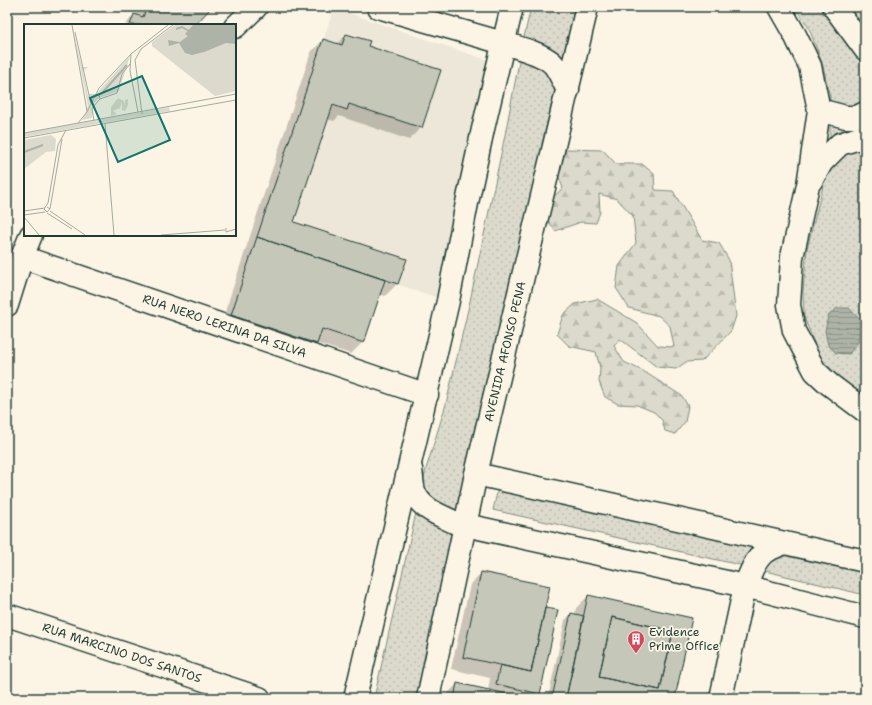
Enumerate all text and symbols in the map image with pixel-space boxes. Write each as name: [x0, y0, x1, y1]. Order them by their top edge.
inset map: [24, 24, 236, 236]
street label: AVENIDA AFONSO PENA: [481, 279, 530, 423]
street label: RUA NERO LERINA DA SILVA: [140, 291, 309, 361]
street label: RUA MARCINO DOS SANTOS: [40, 619, 204, 687]
place label: Evidence Prime Office: [649, 624, 719, 654]
building icon: Evidence Prime Office: [626, 629, 646, 654]

